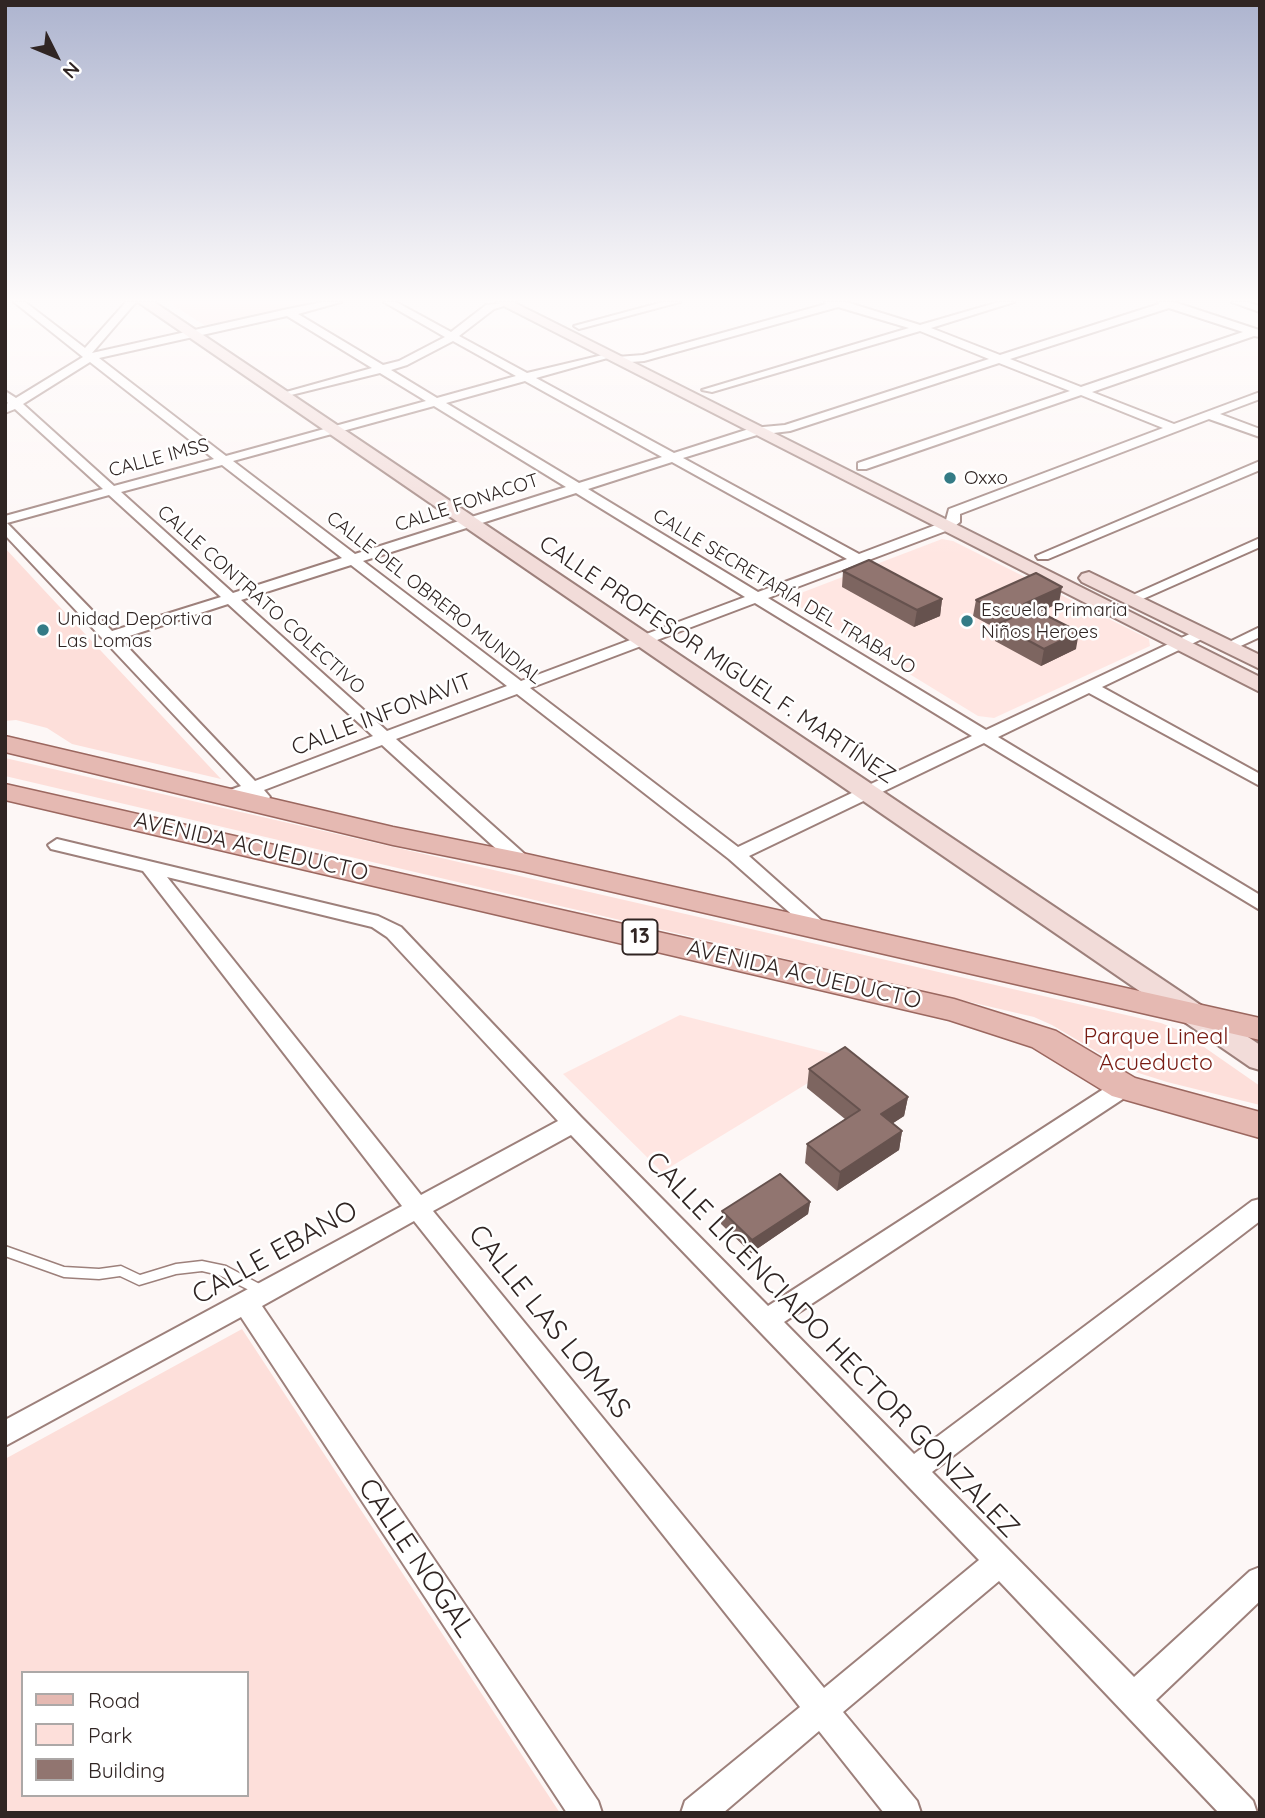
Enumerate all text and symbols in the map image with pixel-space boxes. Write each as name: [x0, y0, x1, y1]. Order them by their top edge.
north arrow: [21, 21, 91, 91]
text: N: [58, 57, 85, 84]
street label: CALLE IMSS: [106, 434, 212, 482]
place label: Oxxo: [964, 467, 1008, 489]
street label: CALLE FONACOT: [392, 469, 542, 537]
marker: Oxxo: [942, 470, 958, 486]
street label: CALLE CONTRATO COLECTIVO: [152, 501, 370, 699]
street label: CALLE SECRETARÍA DEL TRABAJO: [649, 504, 919, 680]
street label: CALLE DEL OBRERO MUNDIAL: [322, 507, 546, 689]
street label: CALLE PROFESOR MIGUEL F. MARTÍNEZ: [534, 530, 900, 790]
place label: Escuela Primaria Niños Heroes: [981, 599, 1128, 643]
place label: Unidad Deportiva Las Lomas: [57, 608, 212, 652]
marker: Escuela Primaria Niños Heroes: [959, 613, 975, 629]
marker: Unidad Deportiva Las Lomas: [35, 622, 51, 638]
street label: CALLE INFONAVIT: [288, 668, 476, 762]
street label: AVENIDA ACUEDUCTO: [131, 807, 371, 887]
road number: 13: [622, 920, 658, 954]
street label: AVENIDA ACUEDUCTO: [684, 935, 924, 1015]
park label: Parque Lineal Acueducto: [1084, 1023, 1228, 1077]
street label: CALLE LICENCIADO HECTOR GONZALEZ: [638, 1145, 1026, 1545]
street label: CALLE EBANO: [186, 1194, 364, 1312]
street label: CALLE LAS LOMAS: [461, 1218, 637, 1426]
street label: CALLE NOGAL: [351, 1472, 481, 1644]
legend: [21, 1671, 248, 1797]
text: Road: [88, 1687, 140, 1713]
text: Park: [88, 1722, 132, 1748]
text: Building: [88, 1757, 165, 1783]

